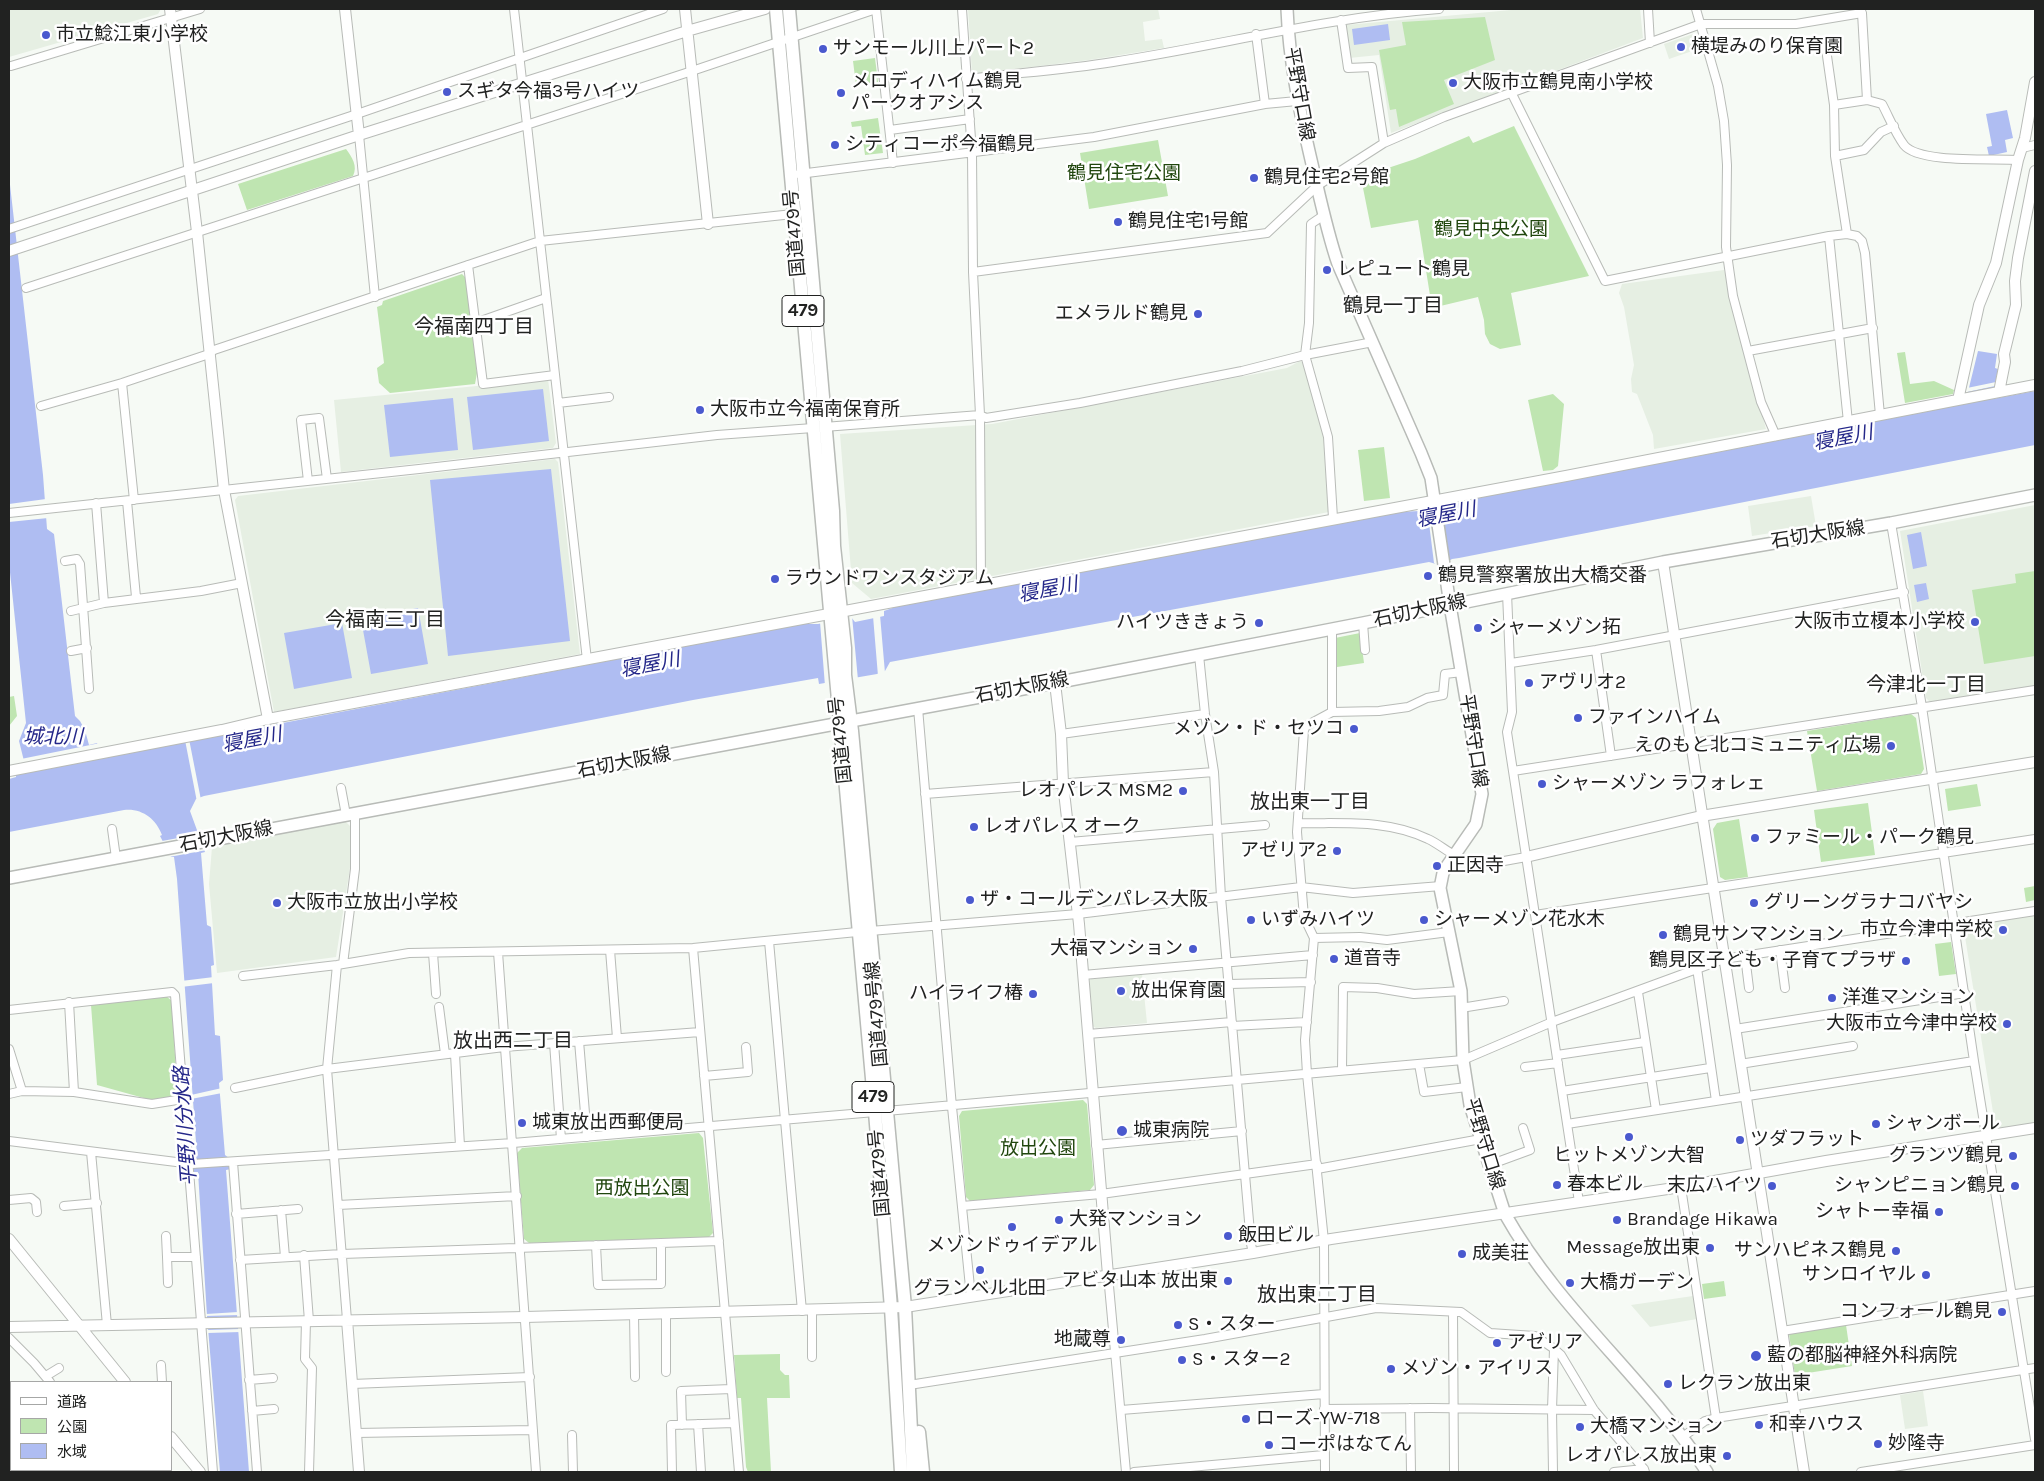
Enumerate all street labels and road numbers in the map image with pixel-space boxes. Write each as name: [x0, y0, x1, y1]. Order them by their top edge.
street label: 平野守口線: [1280, 45, 1318, 143]
street label: 国道479号: [780, 188, 810, 278]
road number: 479: [782, 296, 824, 326]
street label: 石切大阪線: [1769, 516, 1867, 554]
street label: 石切大阪線: [1371, 590, 1469, 632]
street label: 石切大阪線: [973, 668, 1071, 708]
street label: 平野守口線: [1454, 692, 1492, 790]
street label: 国道479号: [825, 695, 857, 785]
street label: 石切大阪線: [575, 743, 673, 783]
street label: 石切大阪線: [177, 817, 275, 857]
street label: 国道479号線: [861, 960, 893, 1068]
road number: 479: [852, 1082, 894, 1112]
street label: 平野守口線: [1459, 1095, 1509, 1193]
street label: 国道479号: [865, 1128, 895, 1218]

